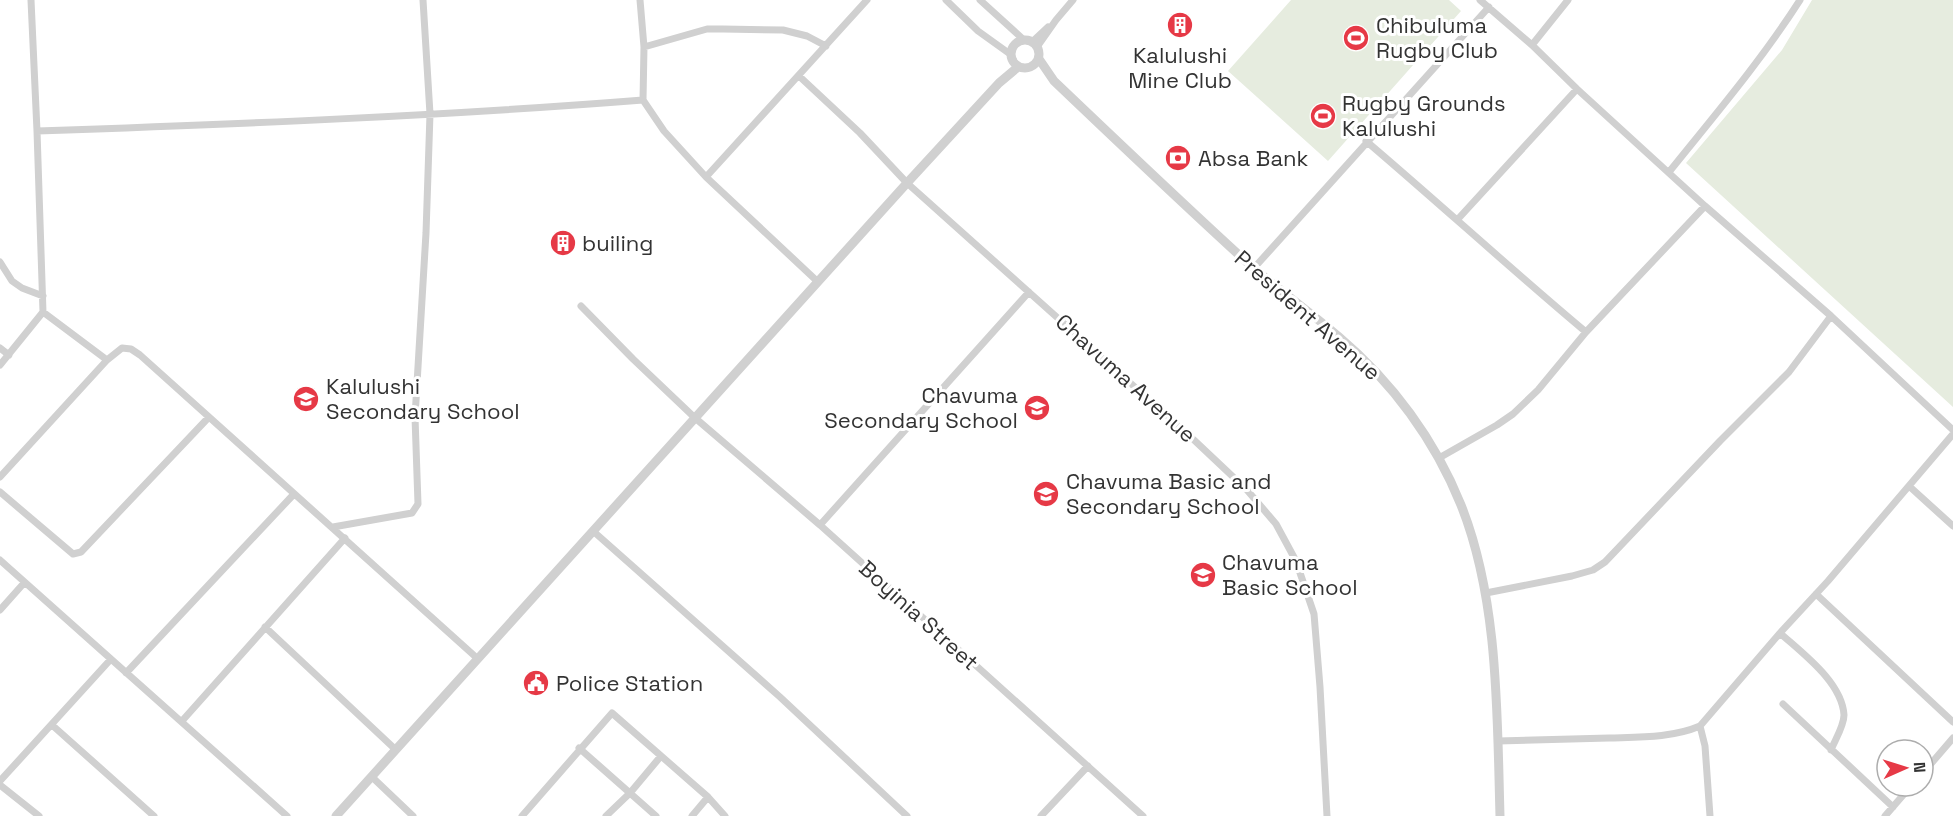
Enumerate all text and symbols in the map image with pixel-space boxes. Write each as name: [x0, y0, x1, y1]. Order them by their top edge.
building icon: Kalulushi Mine Club: [1165, 10, 1195, 40]
place label: Chibuluma Rugby Club: [1376, 11, 1498, 64]
sports icon: Chibuluma Rugby Club: [1341, 23, 1371, 53]
place label: Kalulushi Mine Club: [1128, 41, 1232, 94]
place label: Rugby Grounds Kalulushi: [1342, 89, 1505, 142]
sports icon: Rugby Grounds Kalulushi: [1308, 101, 1338, 131]
bank icon: Absa Bank: [1163, 143, 1193, 173]
place label: Absa Bank: [1198, 144, 1309, 172]
building icon: builing: [548, 228, 578, 258]
place label: builing: [582, 229, 653, 257]
street label: President Avenue: [1229, 244, 1387, 386]
street label: Chavuma Avenue: [1050, 307, 1202, 449]
place label: Kalulushi Secondary School: [326, 372, 520, 425]
place label: Chavuma Secondary School: [824, 381, 1018, 434]
school or university icon: Kalulushi Secondary School: [291, 384, 321, 414]
school or university icon: Chavuma Secondary School: [1022, 393, 1052, 423]
place label: Chavuma Basic and Secondary School: [1066, 467, 1271, 520]
school or university icon: Chavuma Basic and Secondary School: [1031, 479, 1061, 509]
place label: Chavuma Basic School: [1222, 548, 1358, 601]
street label: Boyinia Street: [853, 554, 985, 676]
school or university icon: Chavuma Basic School: [1188, 560, 1218, 590]
public building icon: Police Station: [521, 668, 551, 698]
place label: Police Station: [556, 669, 703, 697]
north arrow: [1875, 738, 1935, 798]
text: N: [1909, 761, 1930, 773]

